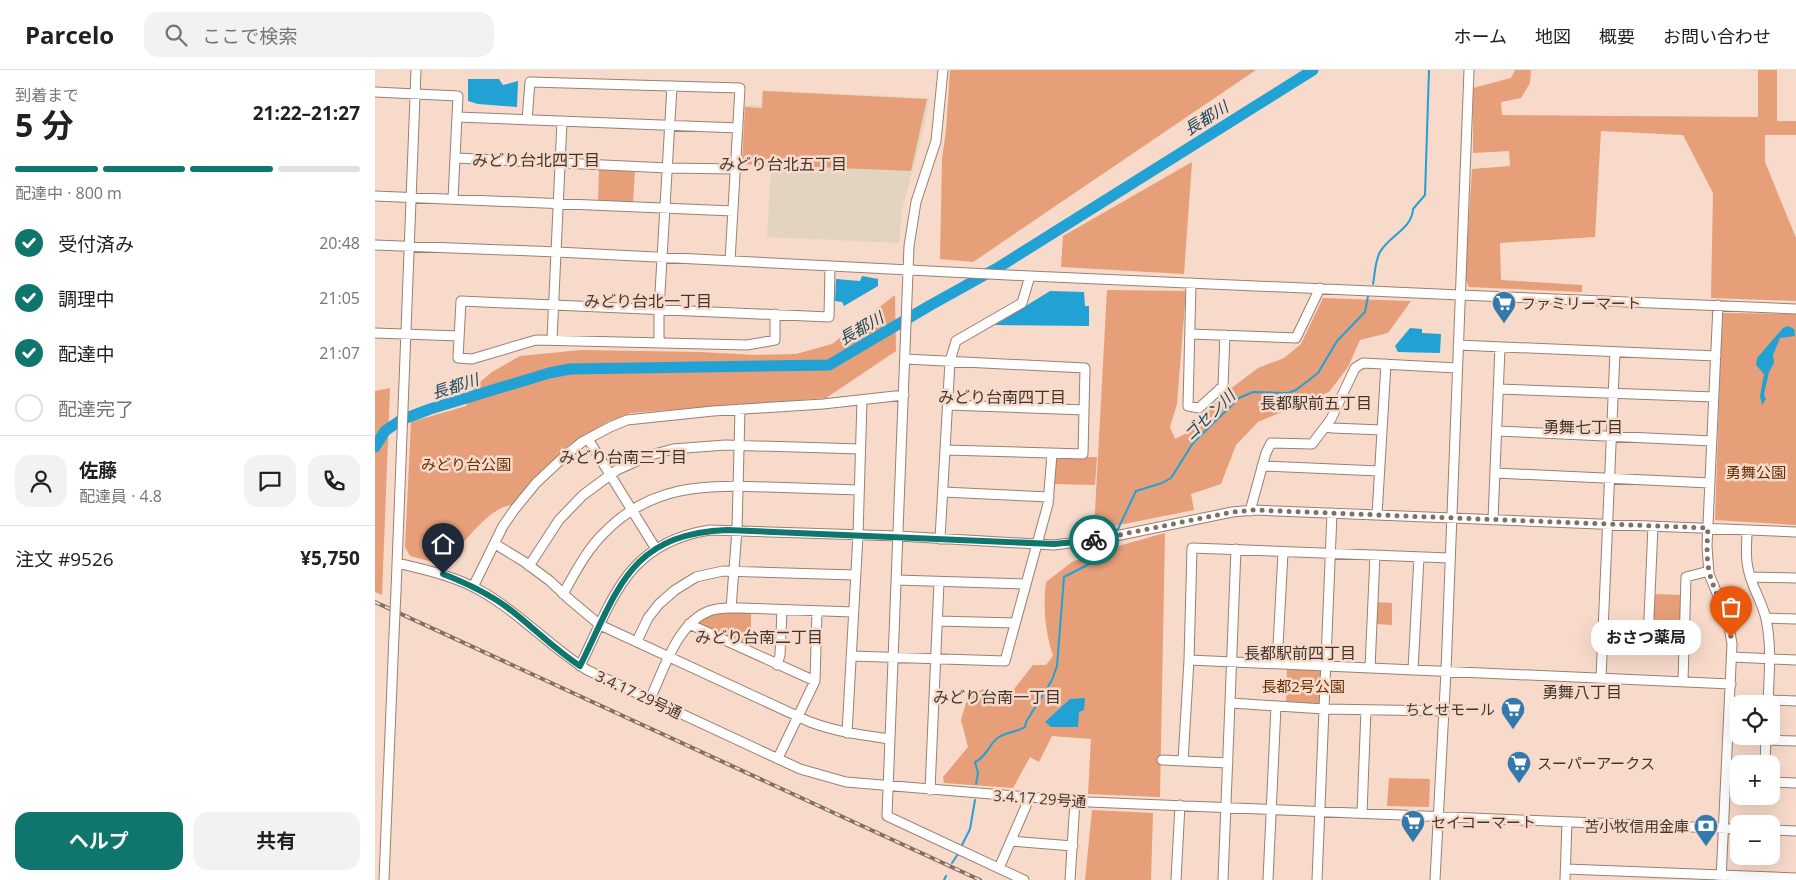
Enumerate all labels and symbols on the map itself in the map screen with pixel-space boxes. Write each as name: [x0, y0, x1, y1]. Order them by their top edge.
water label: 長都川: [1180, 95, 1234, 140]
district label: みどり台北四丁目: [472, 149, 600, 171]
district label: みどり台北五丁目: [719, 153, 847, 175]
district label: みどり台北一丁目: [584, 290, 712, 312]
supermarket icon: ファミリーマート: [1491, 290, 1517, 324]
place label: ファミリーマート: [1521, 293, 1641, 313]
water label: 長都川: [835, 305, 889, 350]
water label: 長都川: [429, 368, 483, 404]
water label: ゴセン川: [1178, 383, 1241, 445]
district label: みどり台南四丁目: [938, 386, 1066, 408]
district label: 長都駅前五丁目: [1260, 392, 1372, 414]
district label: 勇舞七丁目: [1543, 416, 1623, 438]
district label: みどり台南三丁目: [559, 446, 687, 468]
park label: みどり台公園: [421, 454, 511, 474]
park label: 勇舞公園: [1726, 462, 1786, 482]
courier: [1069, 515, 1119, 565]
pin: [422, 523, 464, 574]
pin: [1710, 586, 1752, 637]
callout: おさつ薬局: [1591, 620, 1701, 654]
district label: みどり台南二丁目: [695, 626, 823, 648]
district label: 長都駅前四丁目: [1244, 642, 1356, 664]
street label: 3.4.17 29号通: [593, 665, 685, 723]
park label: 長都2号公園: [1261, 676, 1345, 696]
district label: 勇舞八丁目: [1542, 681, 1622, 703]
district label: みどり台南一丁目: [933, 686, 1061, 708]
supermarket icon: ちとせモール: [1500, 696, 1526, 730]
place label: ちとせモール: [1405, 699, 1495, 719]
supermarket icon: スーパーアークス: [1506, 750, 1532, 784]
place label: スーパーアークス: [1537, 753, 1655, 773]
street label: 3.4.17 29号通: [993, 785, 1087, 811]
supermarket icon: セイコーマート: [1400, 809, 1426, 843]
place label: セイコーマート: [1431, 812, 1536, 832]
bank icon: 苫小牧信用金庫: [1693, 813, 1719, 847]
place label: 苫小牧信用金庫: [1584, 816, 1689, 836]

